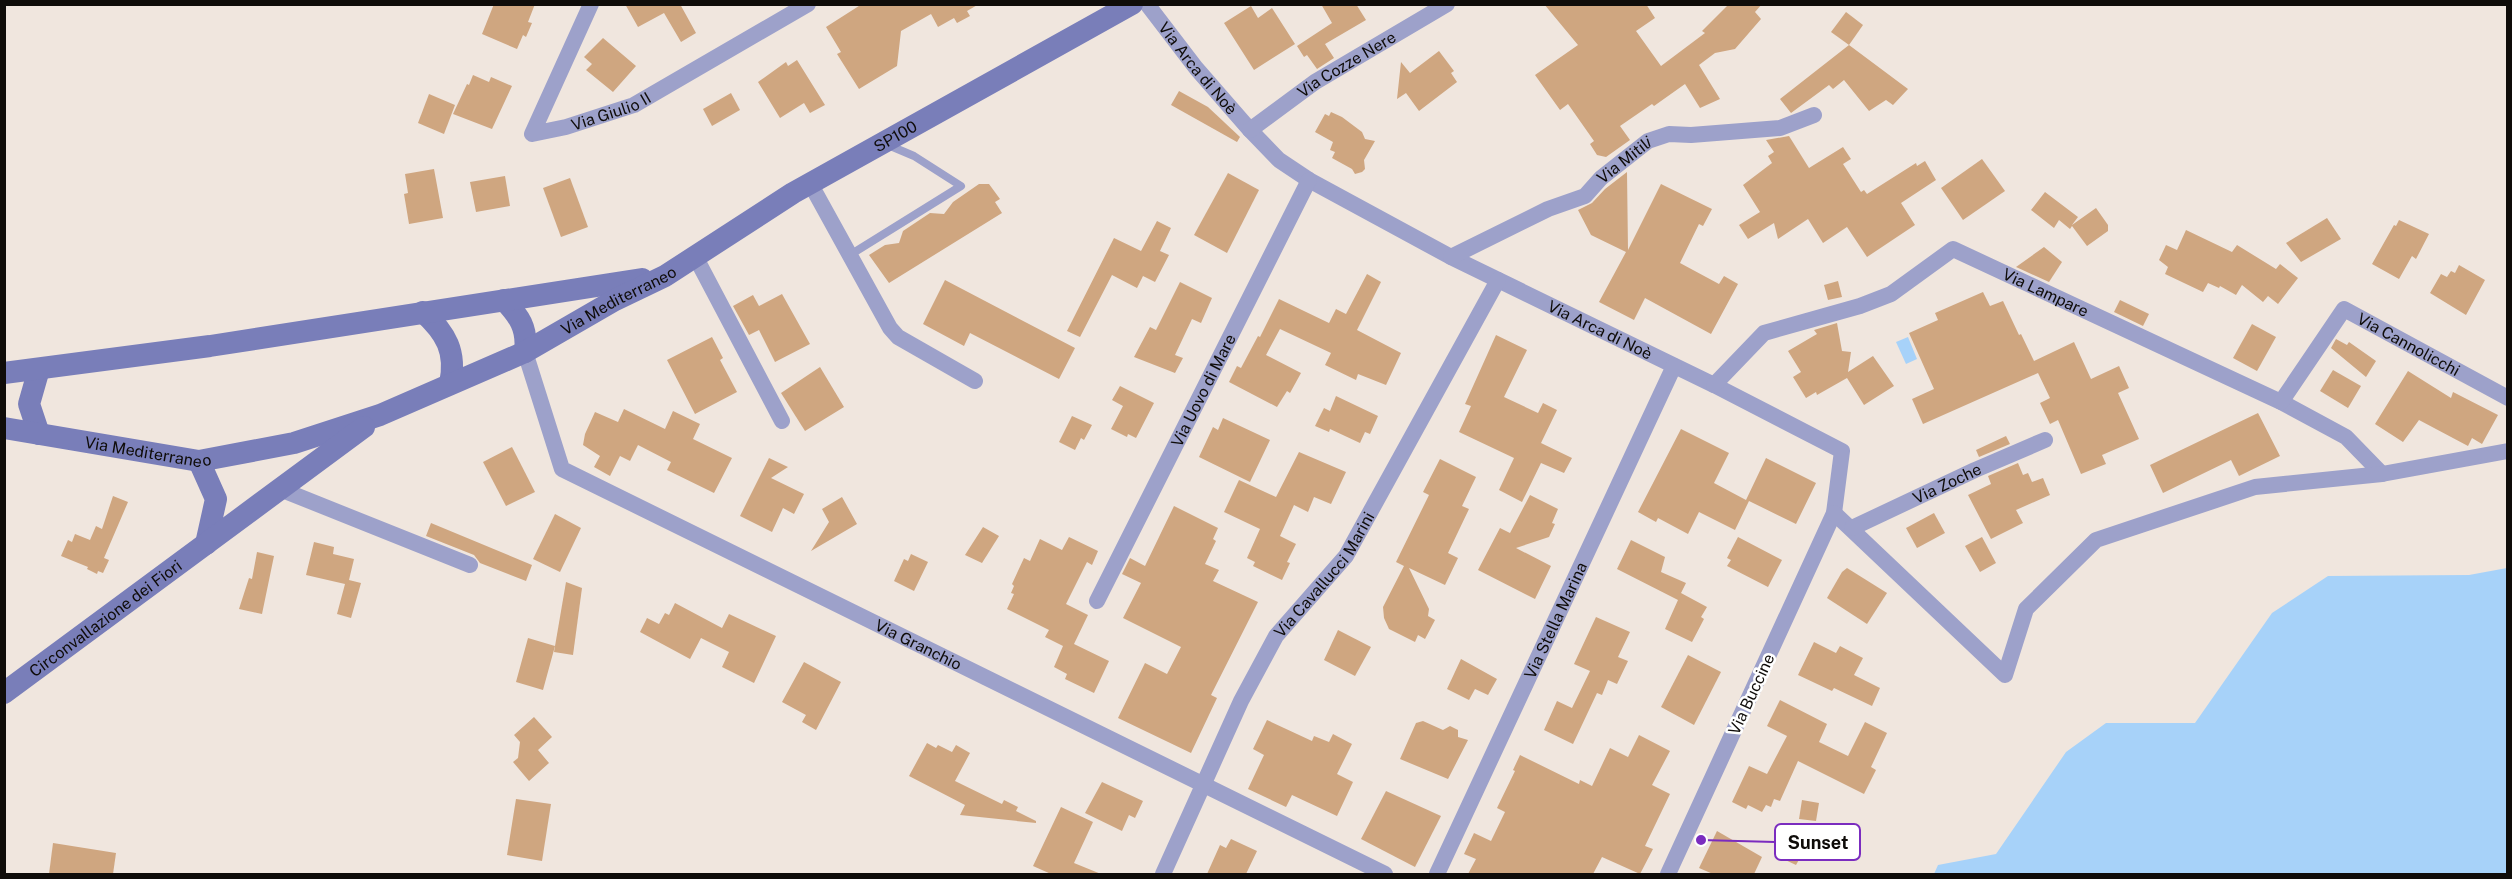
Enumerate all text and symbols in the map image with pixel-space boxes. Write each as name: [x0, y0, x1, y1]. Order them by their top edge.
street label: Via Arca di Noè: [1154, 18, 1241, 119]
street label: Via Cozze Nere: [1294, 27, 1399, 102]
street label: Via Giulio II: [569, 88, 654, 135]
street label: SP100: [870, 117, 921, 156]
street label: Via Mitili: [1593, 132, 1653, 188]
street label: Via Mediterraneo: [558, 262, 680, 339]
street label: Via Lampare: [1999, 264, 2092, 321]
street label: Via Arca di Noè: [1545, 297, 1655, 363]
street label: Via Cannolicchi: [2354, 309, 2463, 380]
street label: Via Uovo di Mare: [1167, 331, 1240, 450]
street label: Via Mediterraneo: [83, 433, 213, 471]
street label: Via Zoche: [1910, 459, 1984, 508]
street label: Via Cavallucci Marini: [1270, 509, 1378, 641]
street label: Circonvallazione dei Fiori: [26, 556, 186, 681]
street label: Via Stella Marina: [1520, 559, 1591, 682]
street label: Via Granchio: [872, 616, 965, 674]
street label: Via Buccine: [1724, 651, 1778, 738]
callout: Sunset: [1775, 824, 1860, 860]
text: Sunset: [1788, 832, 1848, 853]

